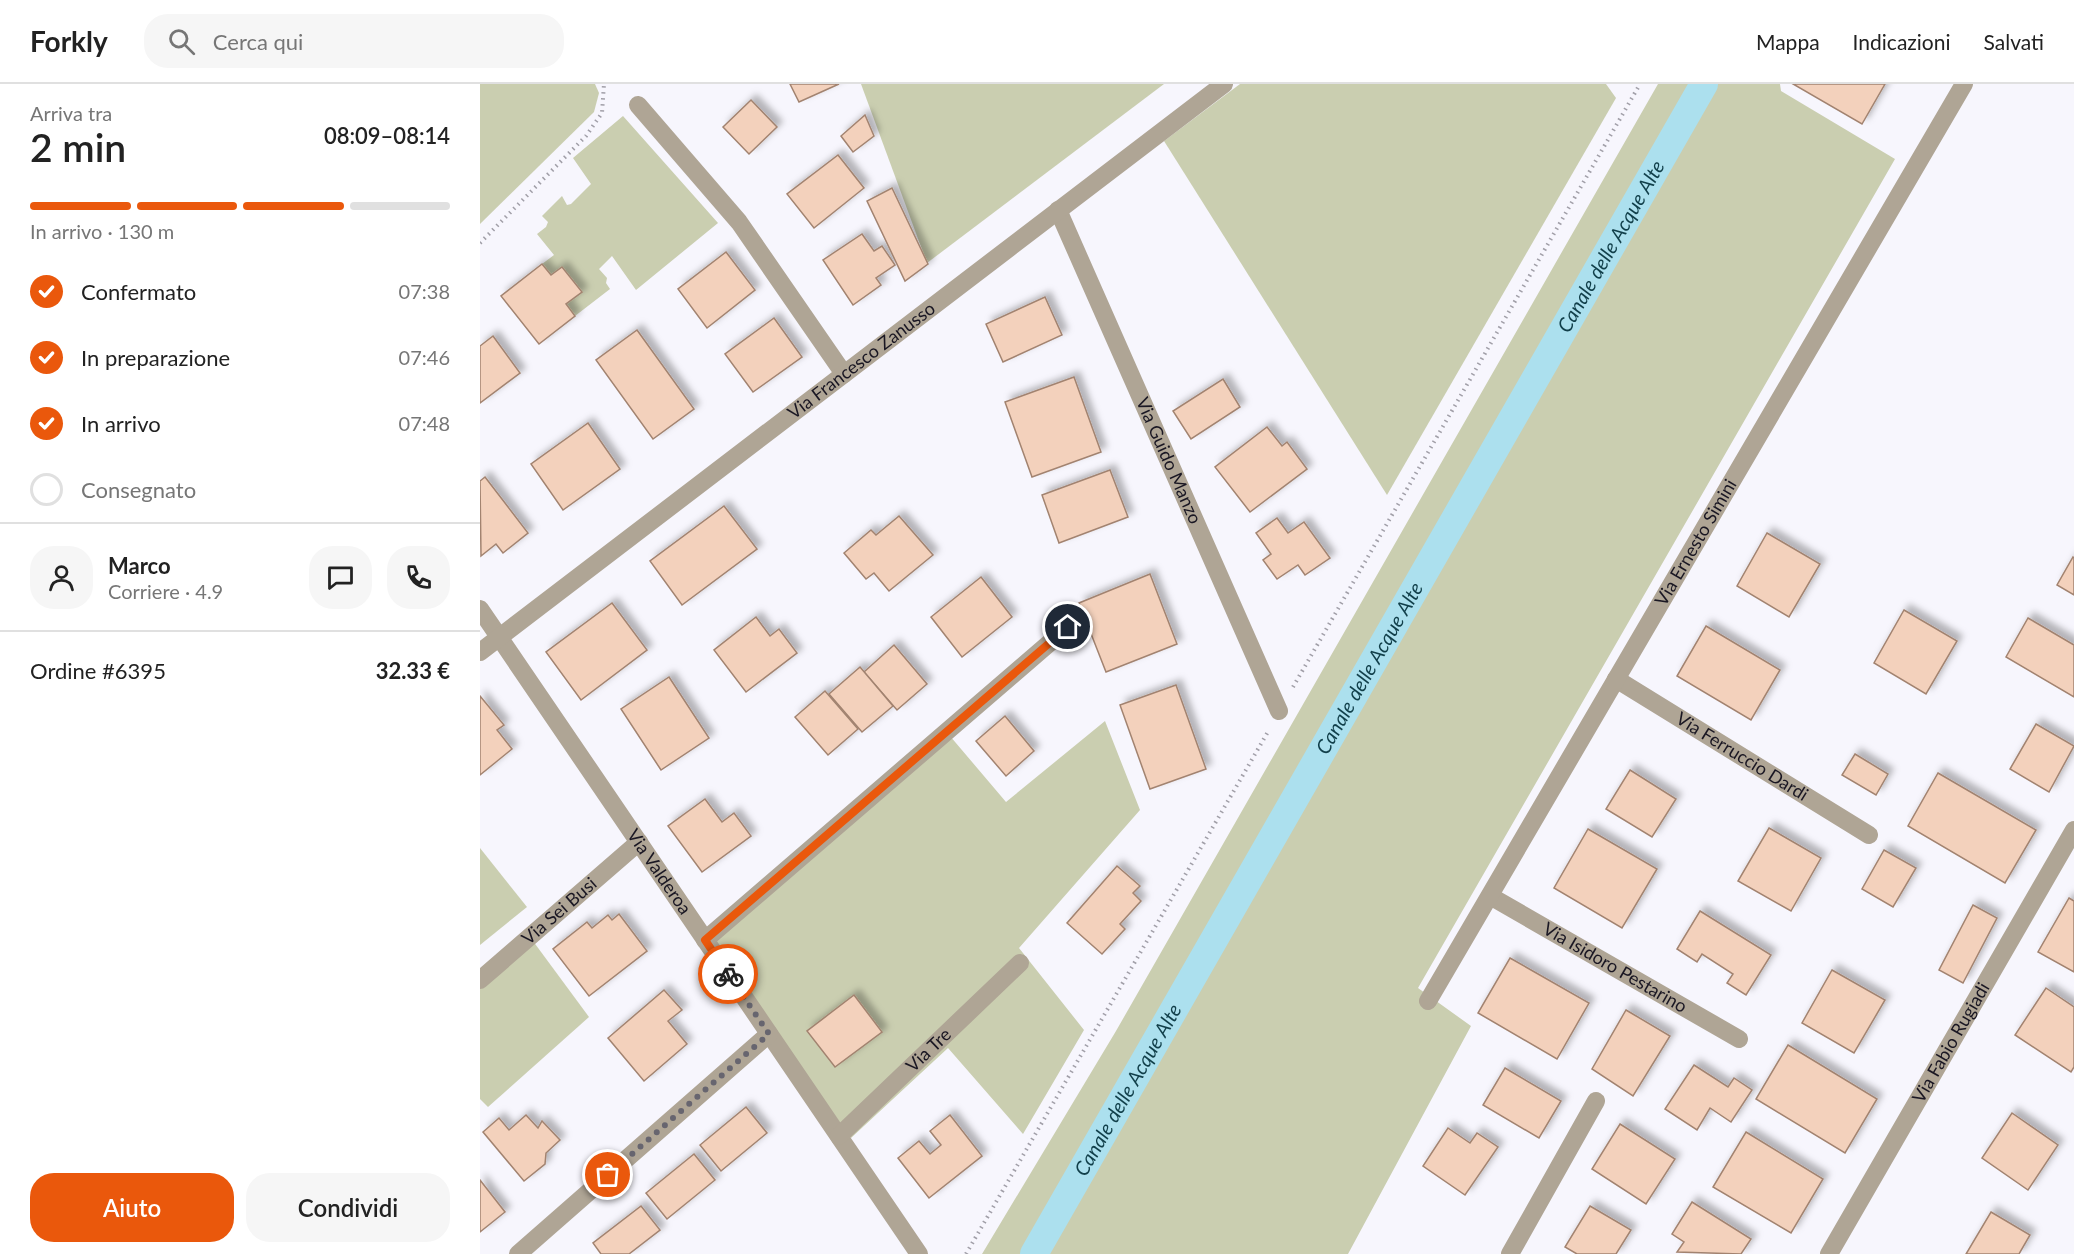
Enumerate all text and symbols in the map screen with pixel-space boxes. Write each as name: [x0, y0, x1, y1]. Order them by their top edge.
search box: [144, 14, 564, 68]
text: Forkly: [30, 24, 108, 58]
icon: search: [165, 25, 198, 58]
text: Cerca qui: [213, 28, 303, 55]
text: Mappa: [1756, 29, 1820, 54]
text: Indicazioni: [1853, 29, 1951, 54]
text: Salvati: [1984, 29, 2044, 54]
text: Arriva tra: [30, 101, 112, 125]
text: 08:09–08:14: [324, 122, 450, 149]
text: 2 min: [30, 124, 126, 170]
water label: Canale delle Acque Alte: [1551, 156, 1669, 336]
text: In arrivo · 130 m: [30, 219, 174, 243]
icon: check: [30, 275, 63, 308]
text: Confermato: [81, 278, 196, 305]
text: 07:38: [399, 279, 450, 303]
street label: Via Francesco Zanusso: [783, 297, 939, 423]
icon: check: [30, 341, 63, 374]
text: In preparazione: [81, 344, 230, 371]
text: 07:46: [399, 345, 450, 369]
street label: Via Guido Manzo: [1132, 394, 1207, 527]
icon: check: [30, 407, 63, 440]
text: In arrivo: [81, 410, 161, 437]
text: 07:48: [399, 411, 450, 435]
street label: Via Ernesto Simini: [1650, 475, 1741, 609]
text: Consegnato: [81, 476, 196, 503]
button: person: [30, 546, 93, 609]
button: chat: [309, 546, 372, 609]
button: phone: [387, 546, 450, 609]
text: Marco: [108, 552, 171, 579]
water label: Canale delle Acque Alte: [1310, 577, 1427, 758]
text: Corriere · 4.9: [108, 579, 223, 603]
pin: [1042, 601, 1093, 652]
icon: home: [1051, 610, 1084, 643]
text: Ordine #6395: [30, 657, 166, 684]
text: 32.33 €: [376, 657, 450, 684]
street label: Via Ferruccio Dardi: [1672, 707, 1813, 805]
street label: Via Valderoa: [623, 824, 697, 918]
street label: Via Sei Busi: [517, 872, 601, 949]
street label: Via Isidoro Pestarino: [1539, 917, 1691, 1017]
courier: [698, 944, 758, 1004]
icon: bike: [712, 958, 745, 991]
street label: Via Fabio Rugiadi: [1907, 978, 1994, 1106]
water label: Canale delle Acque Alte: [1068, 999, 1186, 1180]
street label: Via Tre: [901, 1023, 955, 1076]
pin: [582, 1149, 633, 1200]
icon: bag: [591, 1158, 624, 1191]
button: Aiuto: [30, 1173, 234, 1242]
button: Condividi: [246, 1173, 450, 1242]

